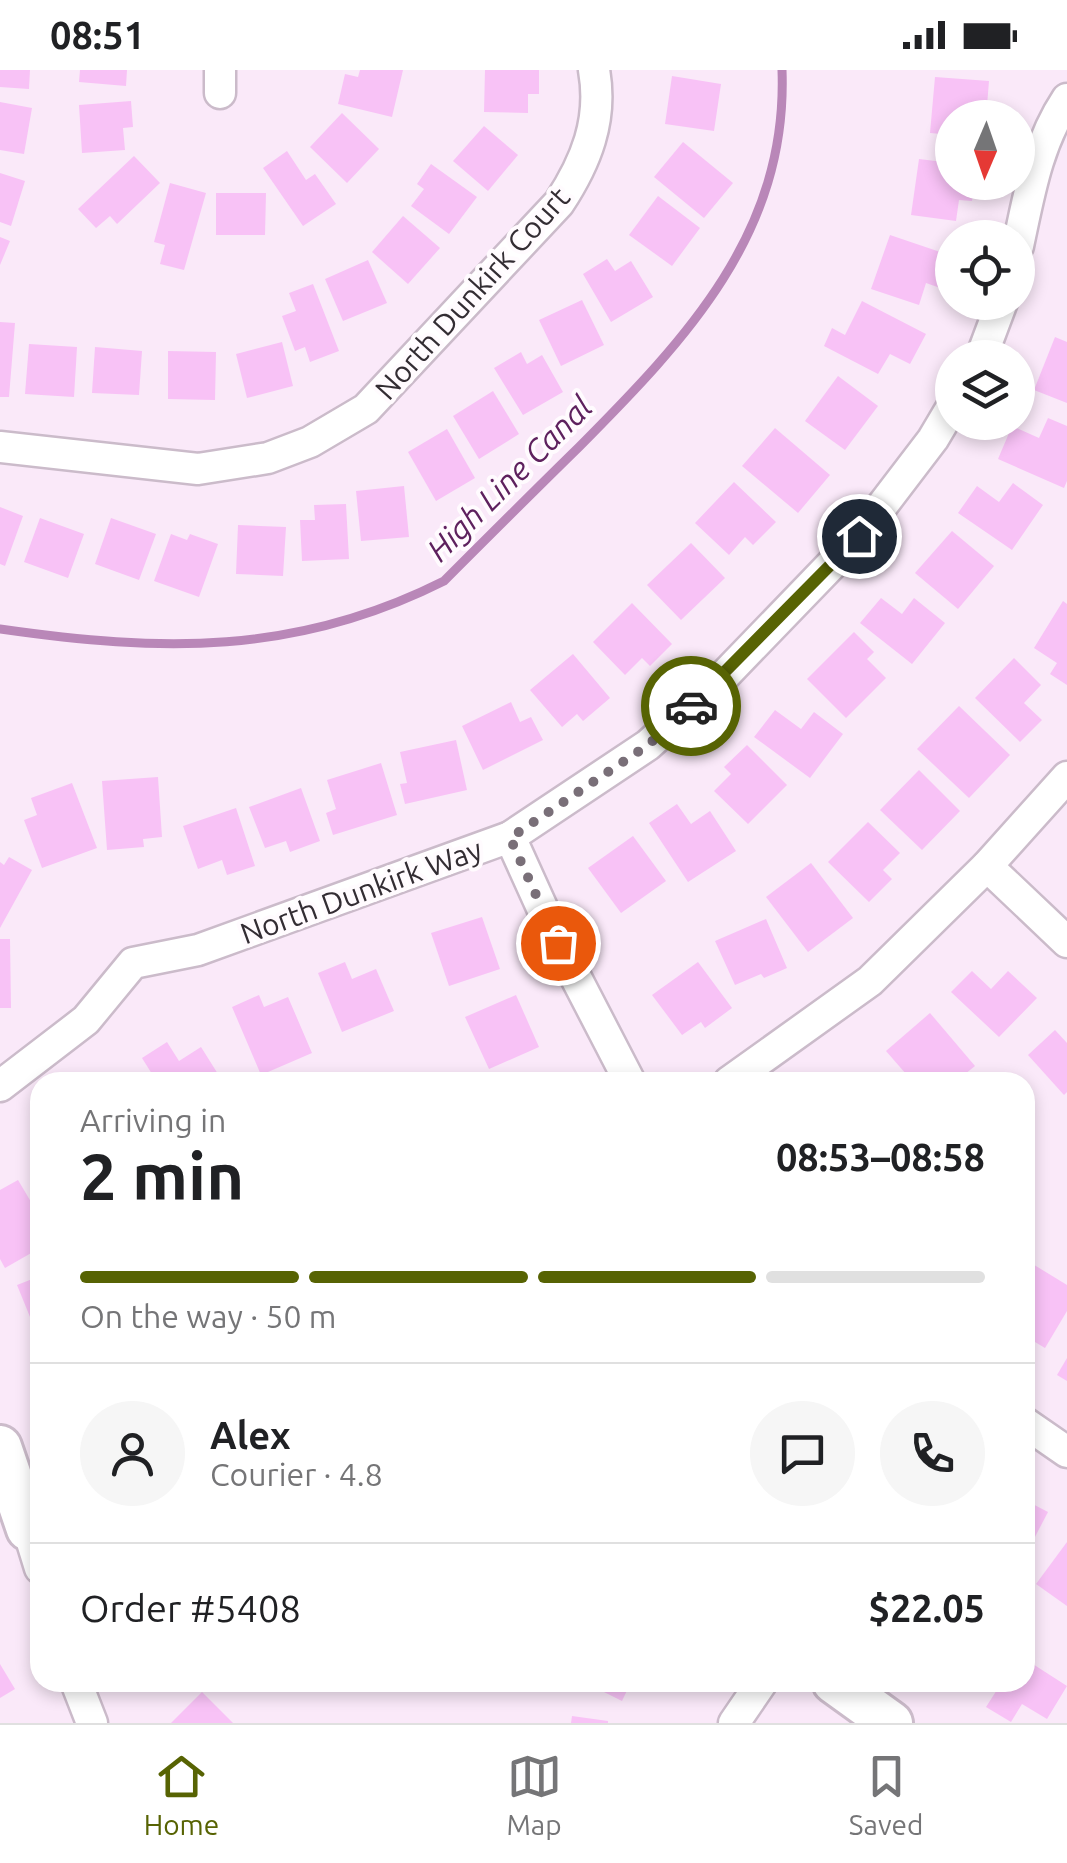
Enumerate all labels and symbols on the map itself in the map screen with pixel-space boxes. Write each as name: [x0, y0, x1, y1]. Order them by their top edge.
north arrow: [935, 100, 1035, 200]
street label: North Dunkirk Court: [368, 180, 576, 406]
water label: High Line Canal: [419, 388, 599, 568]
pin: [817, 494, 902, 579]
courier: [641, 656, 741, 756]
street label: North Dunkirk Way: [236, 832, 486, 950]
pin: [516, 901, 601, 986]

